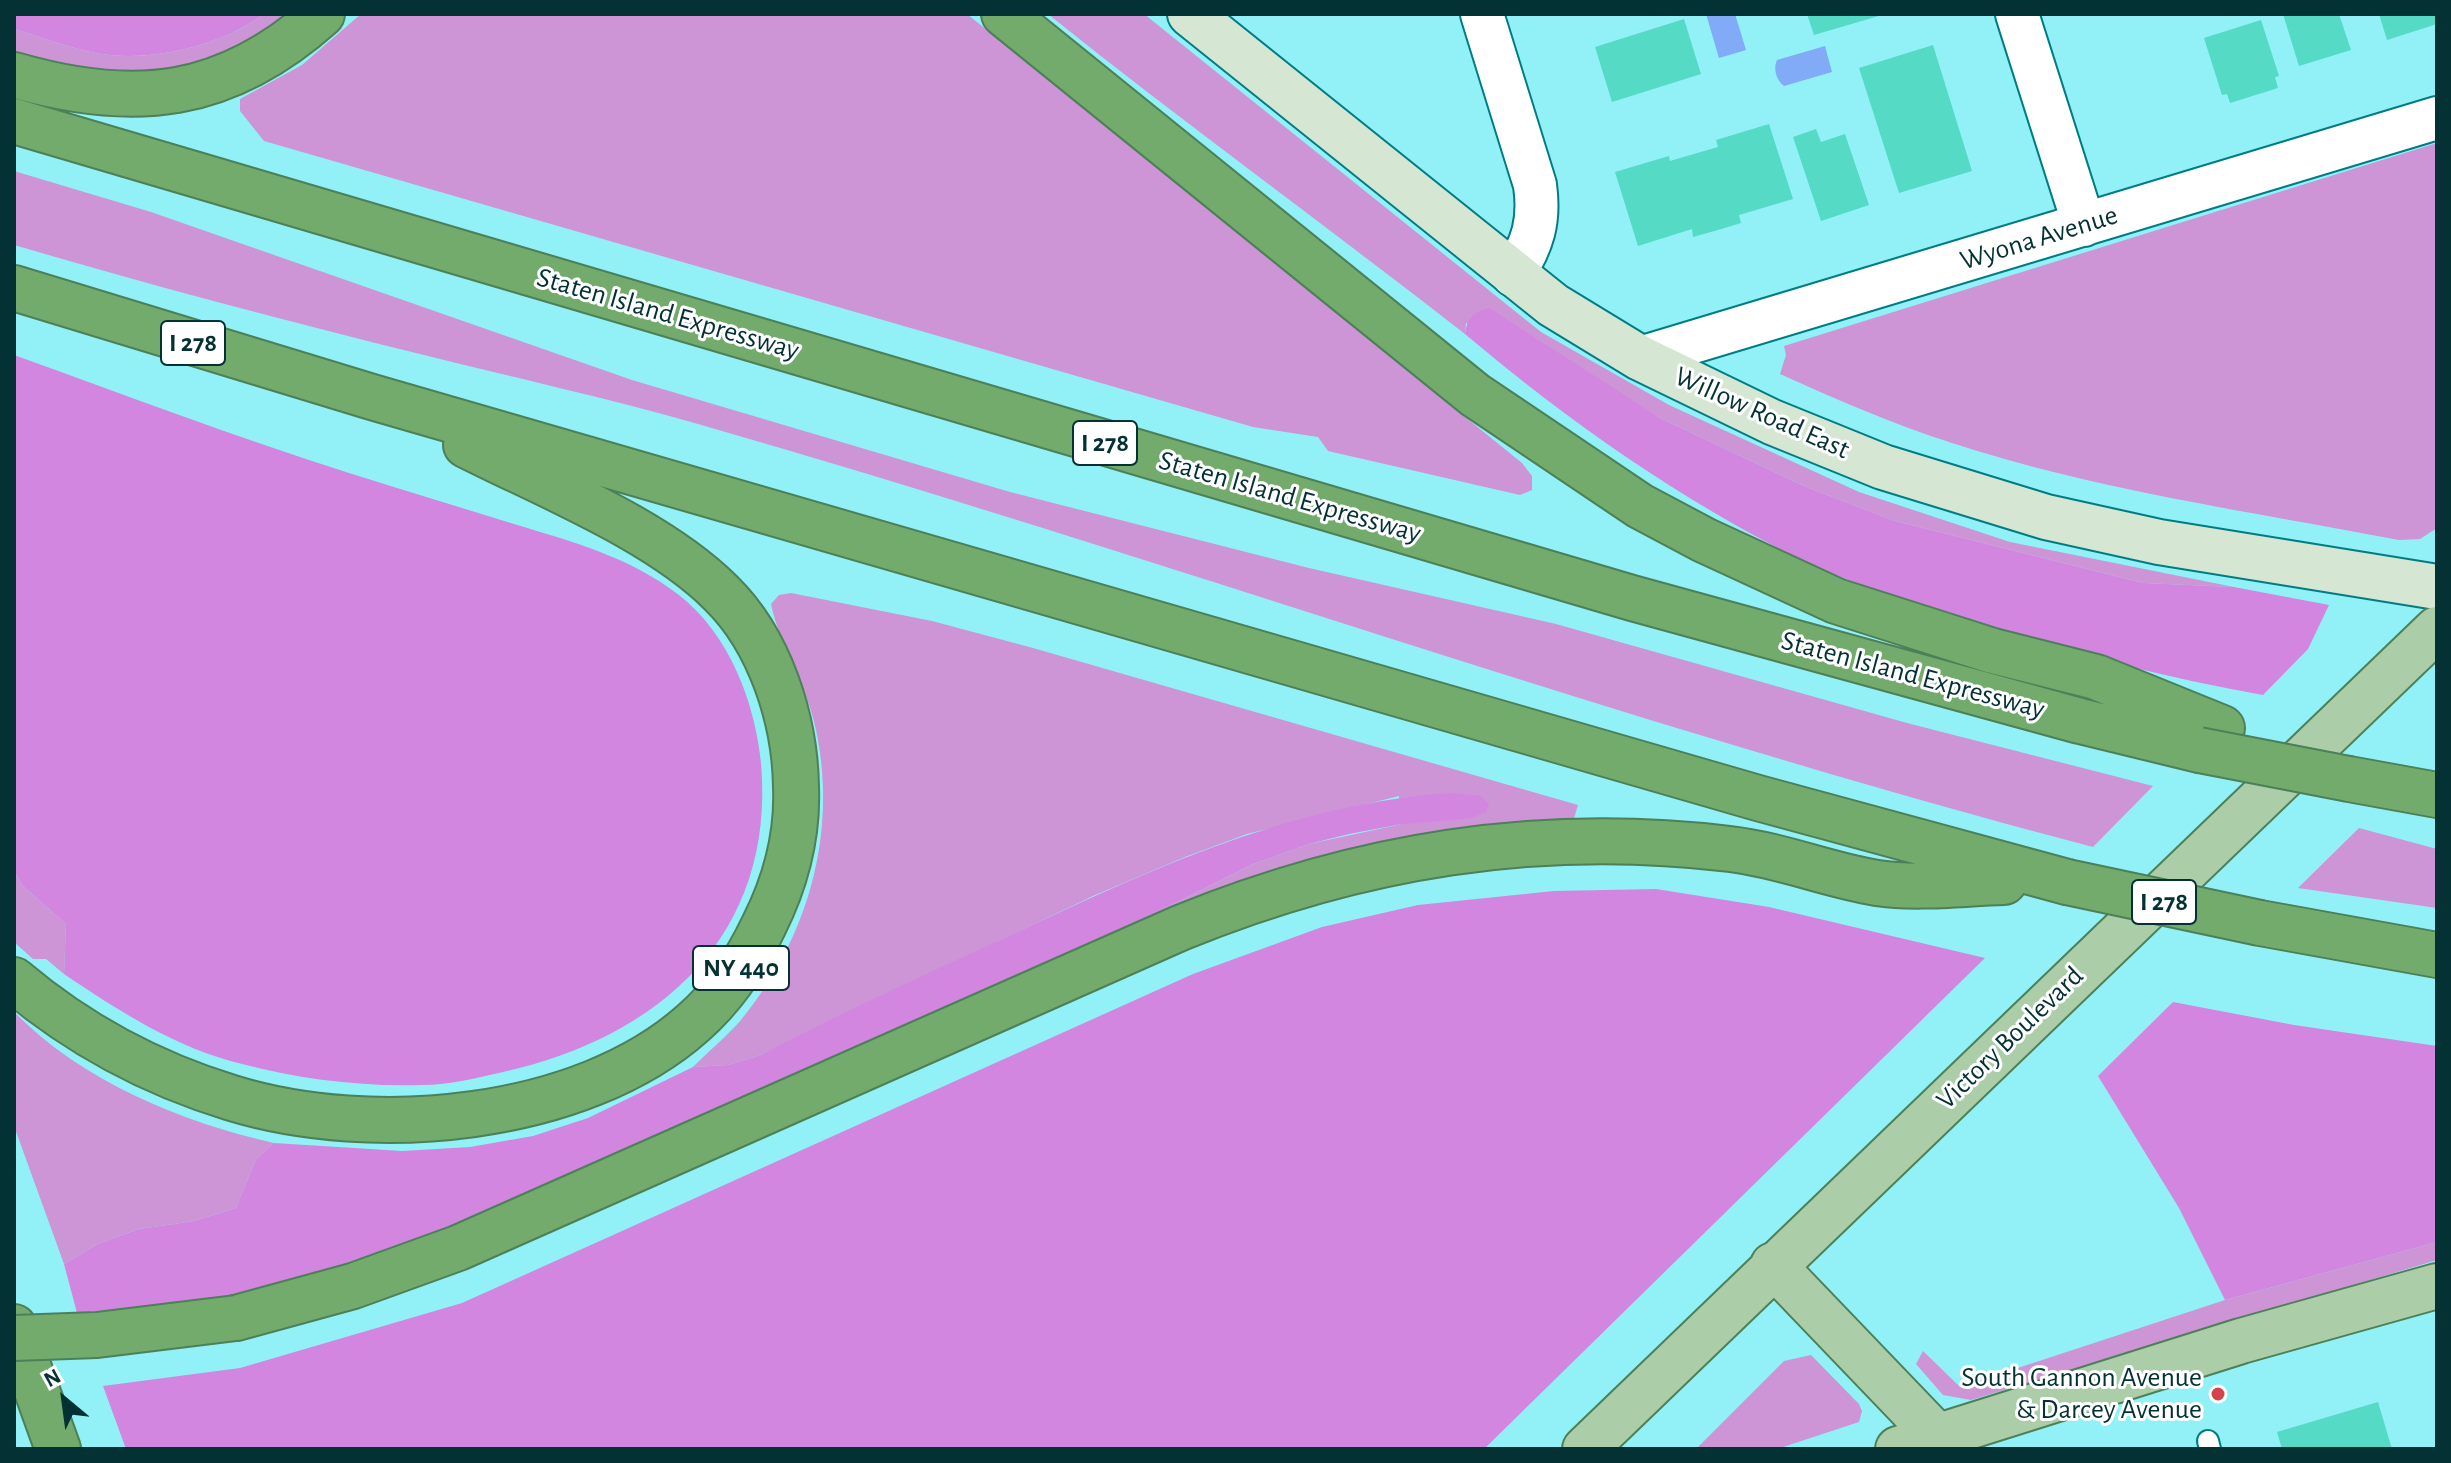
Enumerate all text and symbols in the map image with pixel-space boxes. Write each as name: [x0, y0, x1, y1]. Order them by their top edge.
street label: Wyona Avenue: [1956, 198, 2122, 278]
street label: Staten Island Expressway: [533, 260, 803, 368]
road number: I 278: [161, 321, 225, 365]
street label: Willow Road East: [1669, 359, 1855, 467]
road number: I 278: [1073, 421, 1137, 465]
street label: Staten Island Expressway: [1155, 443, 1425, 551]
street label: Staten Island Expressway: [1778, 624, 2048, 726]
road number: I 278: [2132, 880, 2196, 924]
road number: NY 440: [693, 946, 789, 990]
street label: Victory Boulevard: [1929, 959, 2091, 1117]
north arrow: [24, 1359, 104, 1439]
place label: South Gannon Avenue & Darcey Avenue: [1961, 1361, 2202, 1427]
text: N: [40, 1365, 64, 1391]
marker: South Gannon Avenue & Darcey Avenue: [2209, 1385, 2227, 1403]

